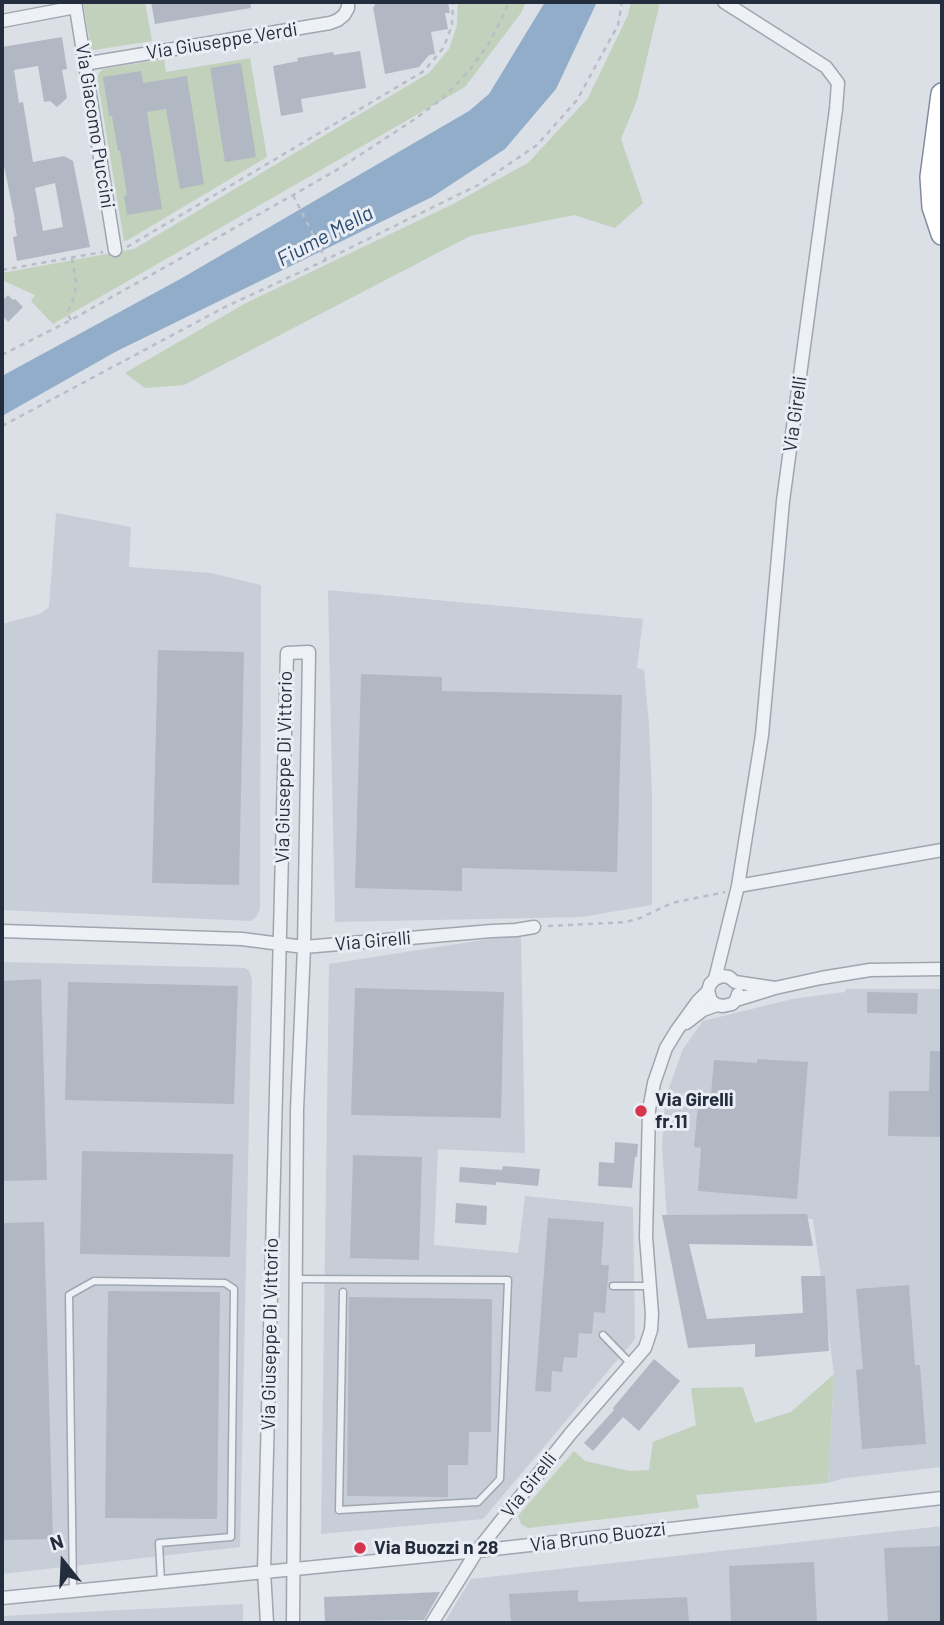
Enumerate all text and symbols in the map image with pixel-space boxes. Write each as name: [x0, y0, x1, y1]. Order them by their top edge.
street label: Via Giuseppe Verdi: [145, 18, 299, 64]
street label: Via Giacomo Puccini: [71, 42, 119, 210]
water label: Fiume Mella: [273, 200, 377, 272]
street label: Via Girelli: [778, 375, 812, 453]
street label: Via Giuseppe Di Vittorio: [271, 670, 297, 864]
street label: Via Girelli: [334, 926, 412, 956]
place label: Via Girelli fr.11: [655, 1089, 733, 1133]
marker: Via Girelli fr.11: [633, 1103, 649, 1119]
street label: Via Giuseppe Di Vittorio: [257, 1237, 283, 1431]
street label: Via Girelli: [496, 1448, 562, 1522]
street label: Via Bruno Buozzi: [529, 1517, 667, 1557]
north arrow: [28, 1527, 98, 1597]
text: N: [47, 1529, 66, 1554]
place label: Via Buozzi n 28: [374, 1537, 498, 1559]
marker: Via Buozzi n 28: [352, 1540, 368, 1556]

